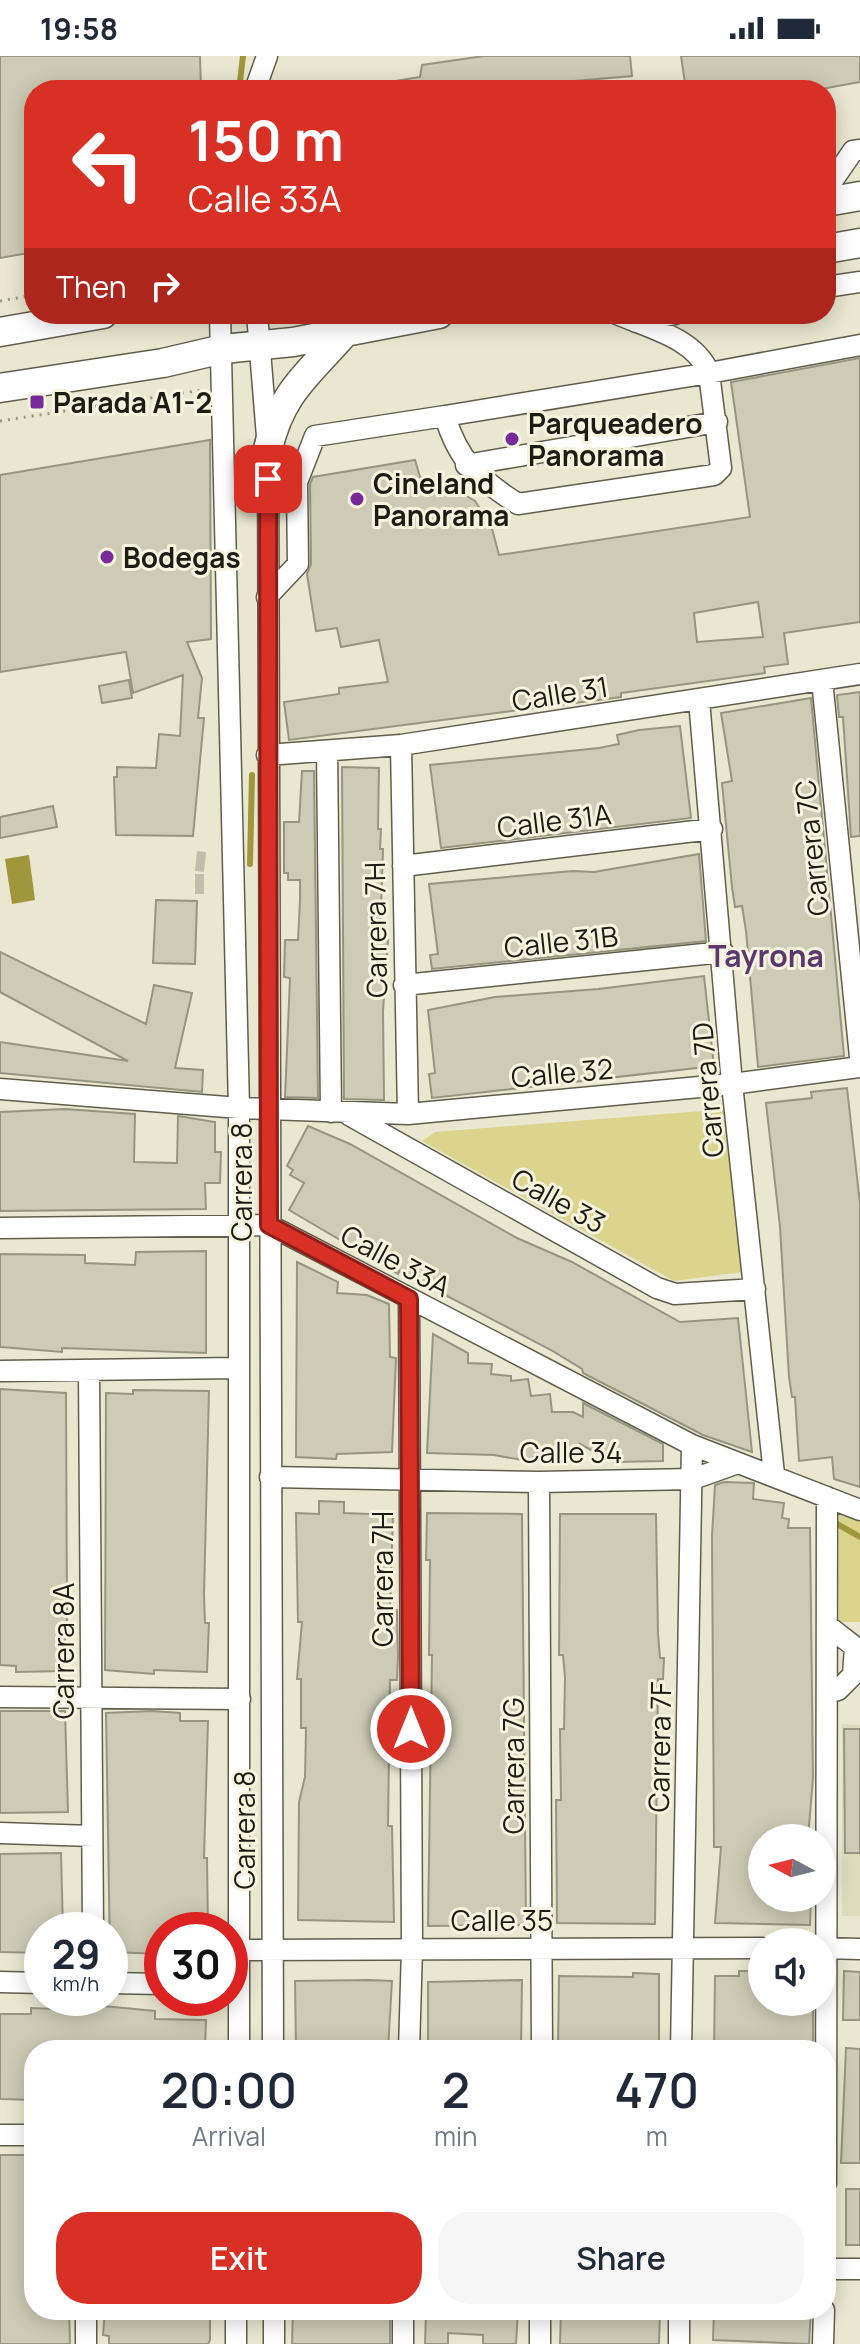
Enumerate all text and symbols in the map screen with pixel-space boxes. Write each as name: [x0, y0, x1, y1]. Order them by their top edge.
text: 19:58: [40, 8, 118, 49]
text: 150 m: [188, 101, 344, 178]
icon: left: [56, 112, 160, 216]
text: Calle 33A: [188, 174, 341, 223]
icon: right: [143, 264, 187, 308]
text: Then: [56, 266, 127, 307]
place label: Parada A1-2: [53, 383, 212, 421]
marker: Parada A1-2: [28, 393, 46, 411]
place label: Parqueadero Panorama: [528, 404, 703, 474]
marker: Parqueadero Panorama: [503, 430, 521, 448]
pin: [234, 445, 302, 513]
icon: arrive: [246, 457, 290, 501]
place label: Cineland Panorama: [373, 464, 509, 534]
marker: Cineland Panorama: [348, 490, 366, 508]
place label: Bodegas: [123, 538, 241, 576]
marker: Bodegas: [98, 548, 116, 566]
street label: Calle 31: [509, 667, 611, 719]
street label: Carrera 7C: [785, 778, 837, 918]
street label: Calle 31A: [495, 794, 614, 846]
street label: Carrera 7H: [355, 862, 395, 998]
street label: Calle 31B: [502, 916, 620, 966]
district label: Tayrona: [708, 935, 824, 976]
street label: Carrera 7D: [682, 1021, 732, 1159]
street label: Calle 32: [509, 1049, 615, 1095]
street label: Carrera 8: [222, 1123, 260, 1241]
street label: Calle 33: [505, 1159, 613, 1241]
street label: Calle 33A: [334, 1215, 458, 1305]
street label: Calle 34: [520, 1433, 622, 1471]
street label: Carrera 7H: [363, 1511, 401, 1647]
street label: Carrera 8A: [44, 1582, 82, 1719]
street label: Carrera 7F: [639, 1681, 679, 1813]
position arrow: [369, 1687, 453, 1771]
street label: Carrera 7G: [494, 1698, 532, 1834]
street label: Carrera 8: [225, 1771, 263, 1889]
north arrow: [748, 1824, 836, 1912]
map controls: [748, 1824, 836, 2016]
street label: Calle 35: [451, 1901, 553, 1939]
speed limit sign: 30: [144, 1912, 248, 2016]
text: 29: [52, 1926, 100, 1981]
button: sound: [748, 1928, 836, 2016]
text: km/h: [53, 1970, 99, 1997]
text: 20:00: [161, 2057, 297, 2122]
text: 2: [442, 2057, 470, 2122]
text: 470: [614, 2057, 699, 2122]
text: Arrival: [192, 2118, 266, 2154]
text: min: [434, 2118, 478, 2154]
text: m: [646, 2118, 668, 2154]
button: Exit: [56, 2212, 422, 2304]
button: Share: [438, 2212, 804, 2304]

